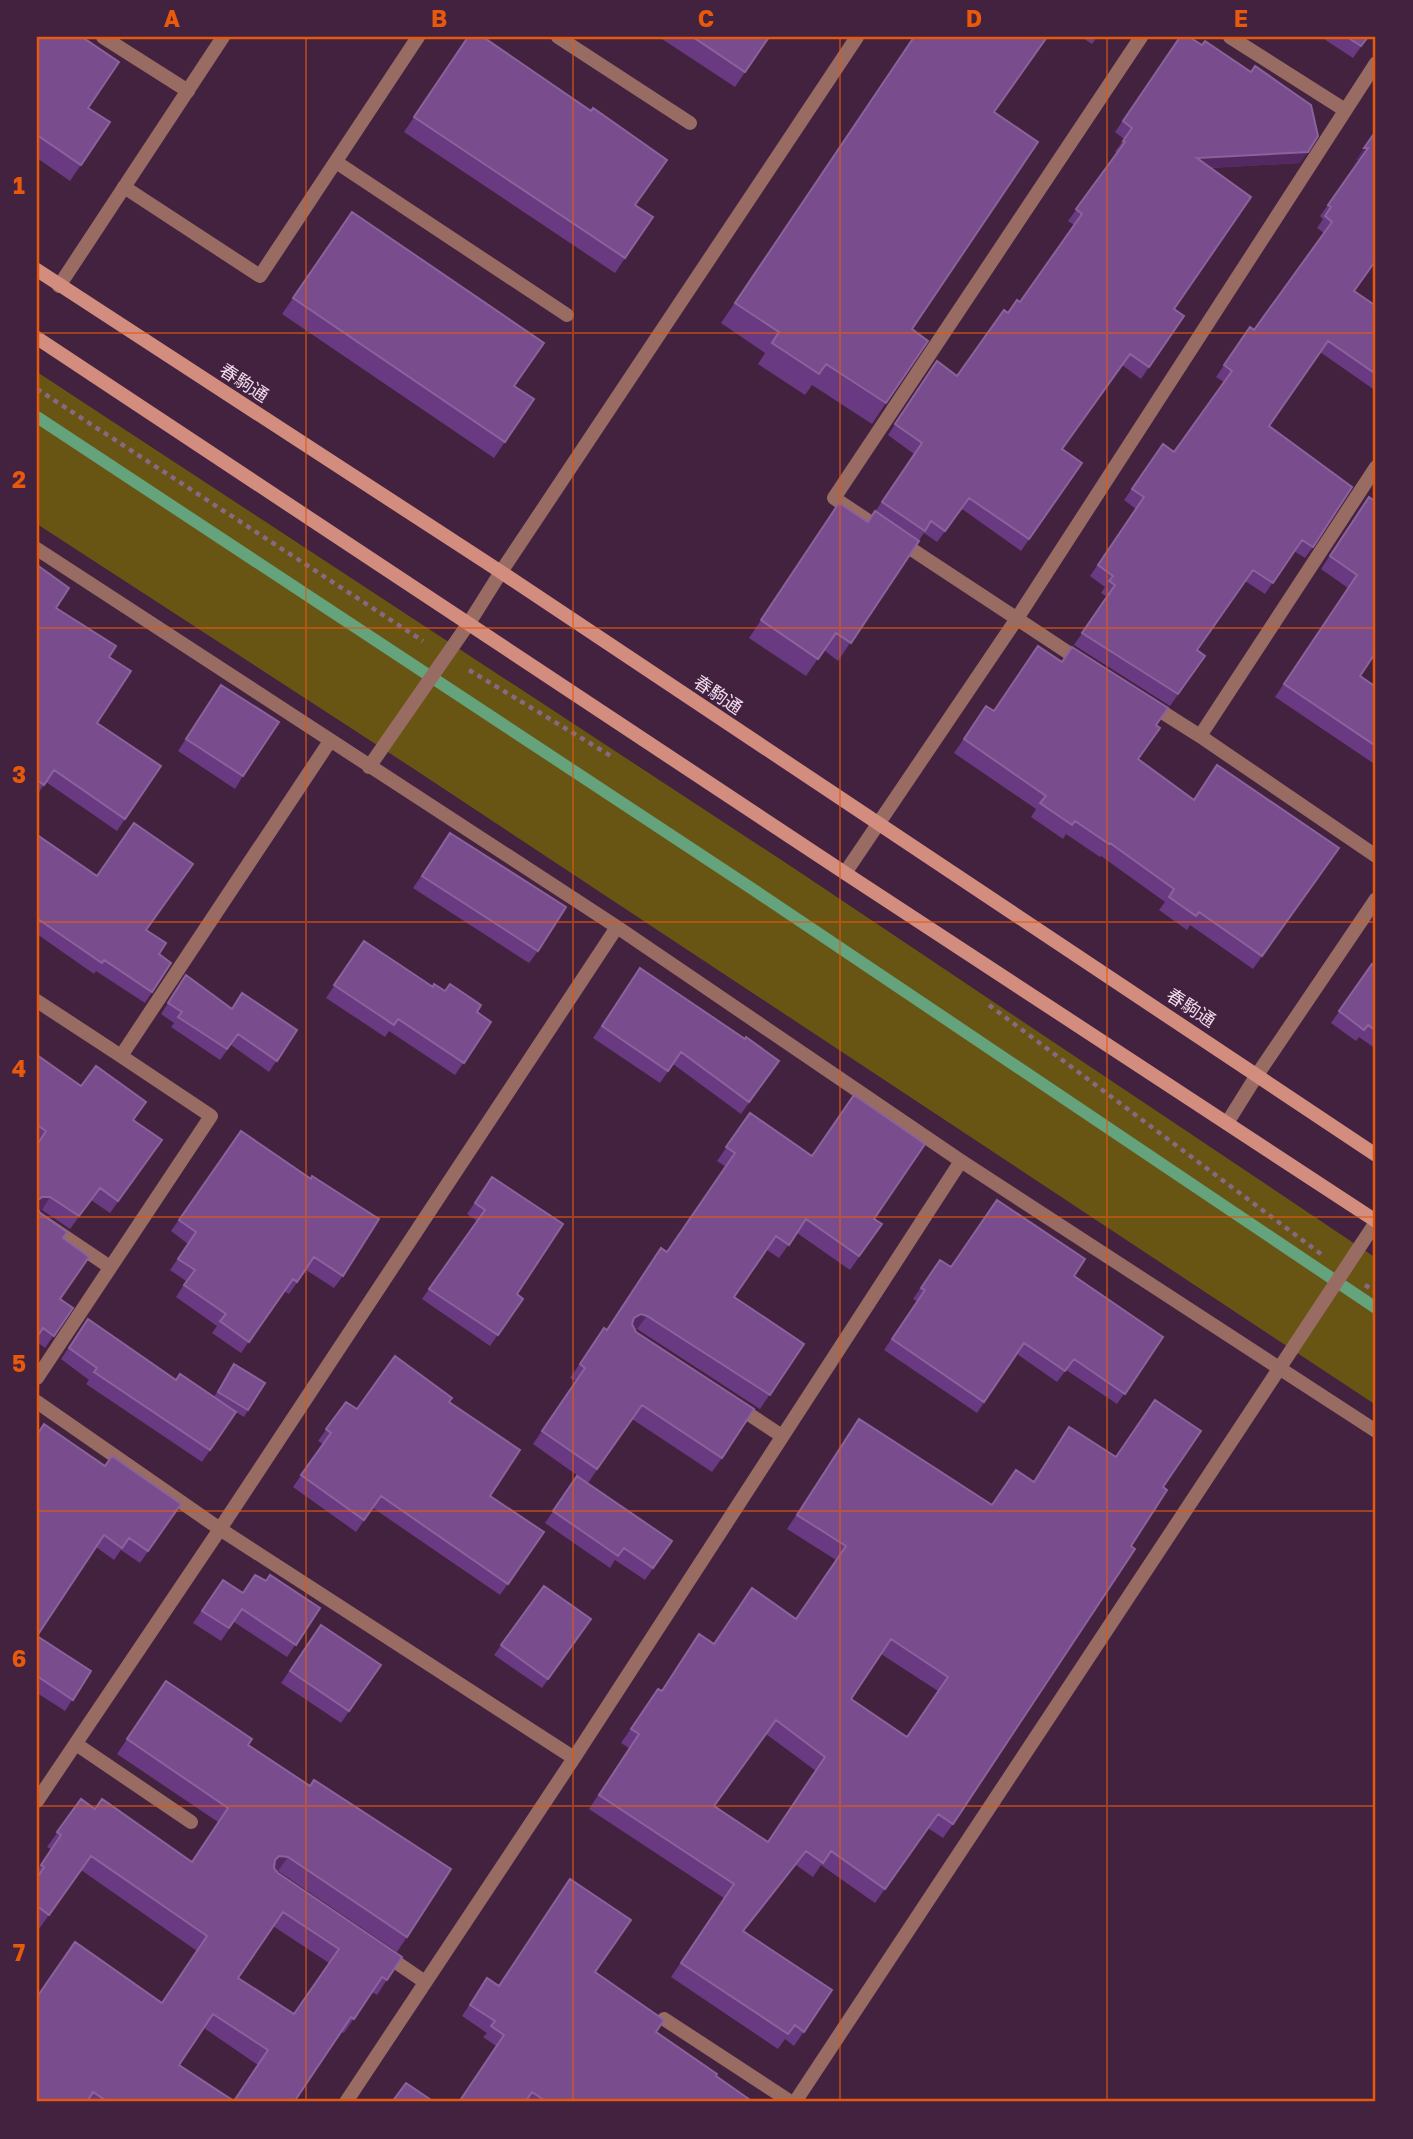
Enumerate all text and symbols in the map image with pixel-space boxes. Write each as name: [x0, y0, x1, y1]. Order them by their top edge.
text: A: [164, 4, 181, 32]
text: B: [431, 4, 447, 32]
text: C: [698, 4, 714, 32]
text: D: [966, 4, 982, 32]
text: E: [1234, 4, 1248, 32]
text: 1: [13, 171, 25, 199]
street label: 春駒通: [216, 358, 273, 406]
text: 2: [12, 465, 26, 493]
street label: 春駒通: [690, 670, 747, 718]
text: 3: [12, 760, 26, 788]
street label: 春駒通: [1163, 983, 1220, 1031]
text: 4: [12, 1054, 26, 1082]
text: 5: [12, 1349, 26, 1377]
text: 6: [12, 1644, 26, 1672]
text: 7: [13, 1938, 25, 1966]

